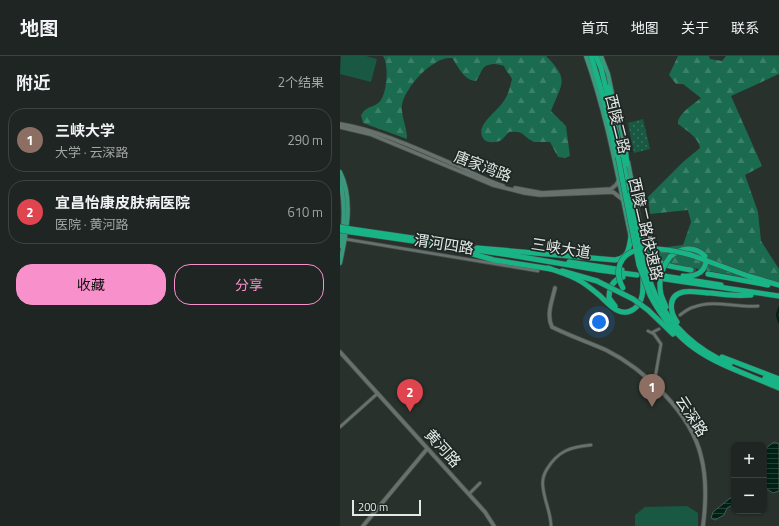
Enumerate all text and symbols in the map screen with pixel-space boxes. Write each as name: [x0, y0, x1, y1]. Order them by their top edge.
text: 地图: [20, 13, 58, 42]
text: 首页: [581, 17, 609, 38]
text: 地图: [631, 17, 659, 38]
text: 关于: [681, 17, 709, 38]
text: 联系: [731, 17, 759, 38]
text: 附近: [16, 70, 50, 96]
text: 2个结果: [278, 72, 324, 92]
street label: 西陵二路: [600, 92, 636, 156]
text: 三峡大学: [55, 119, 115, 142]
text: 1: [26, 130, 34, 150]
text: 290 m: [287, 130, 323, 150]
text: 大学 · 云深路: [55, 142, 129, 162]
street label: 唐家湾路: [451, 145, 515, 187]
street label: 西陵二路快速路: [623, 175, 669, 283]
text: 宜昌怡康皮肤病医院: [55, 191, 190, 214]
text: 2: [26, 202, 34, 222]
text: 610 m: [287, 202, 323, 222]
text: 医院 · 黄河路: [55, 214, 129, 234]
street label: 渭河四路: [413, 228, 475, 260]
street label: 三峡大道: [530, 232, 592, 264]
button: 收藏: [16, 264, 166, 305]
button: 分享: [174, 264, 324, 305]
your location: [589, 312, 609, 332]
pin: 1: [639, 374, 665, 407]
pin: 2: [397, 379, 423, 412]
street label: 云深路: [670, 391, 714, 441]
street label: 黄河路: [419, 424, 467, 472]
map controls: [731, 442, 767, 514]
button: +: [731, 442, 767, 478]
button: −: [731, 478, 767, 514]
scale bar: [352, 498, 421, 517]
text: 200 m: [358, 499, 388, 515]

